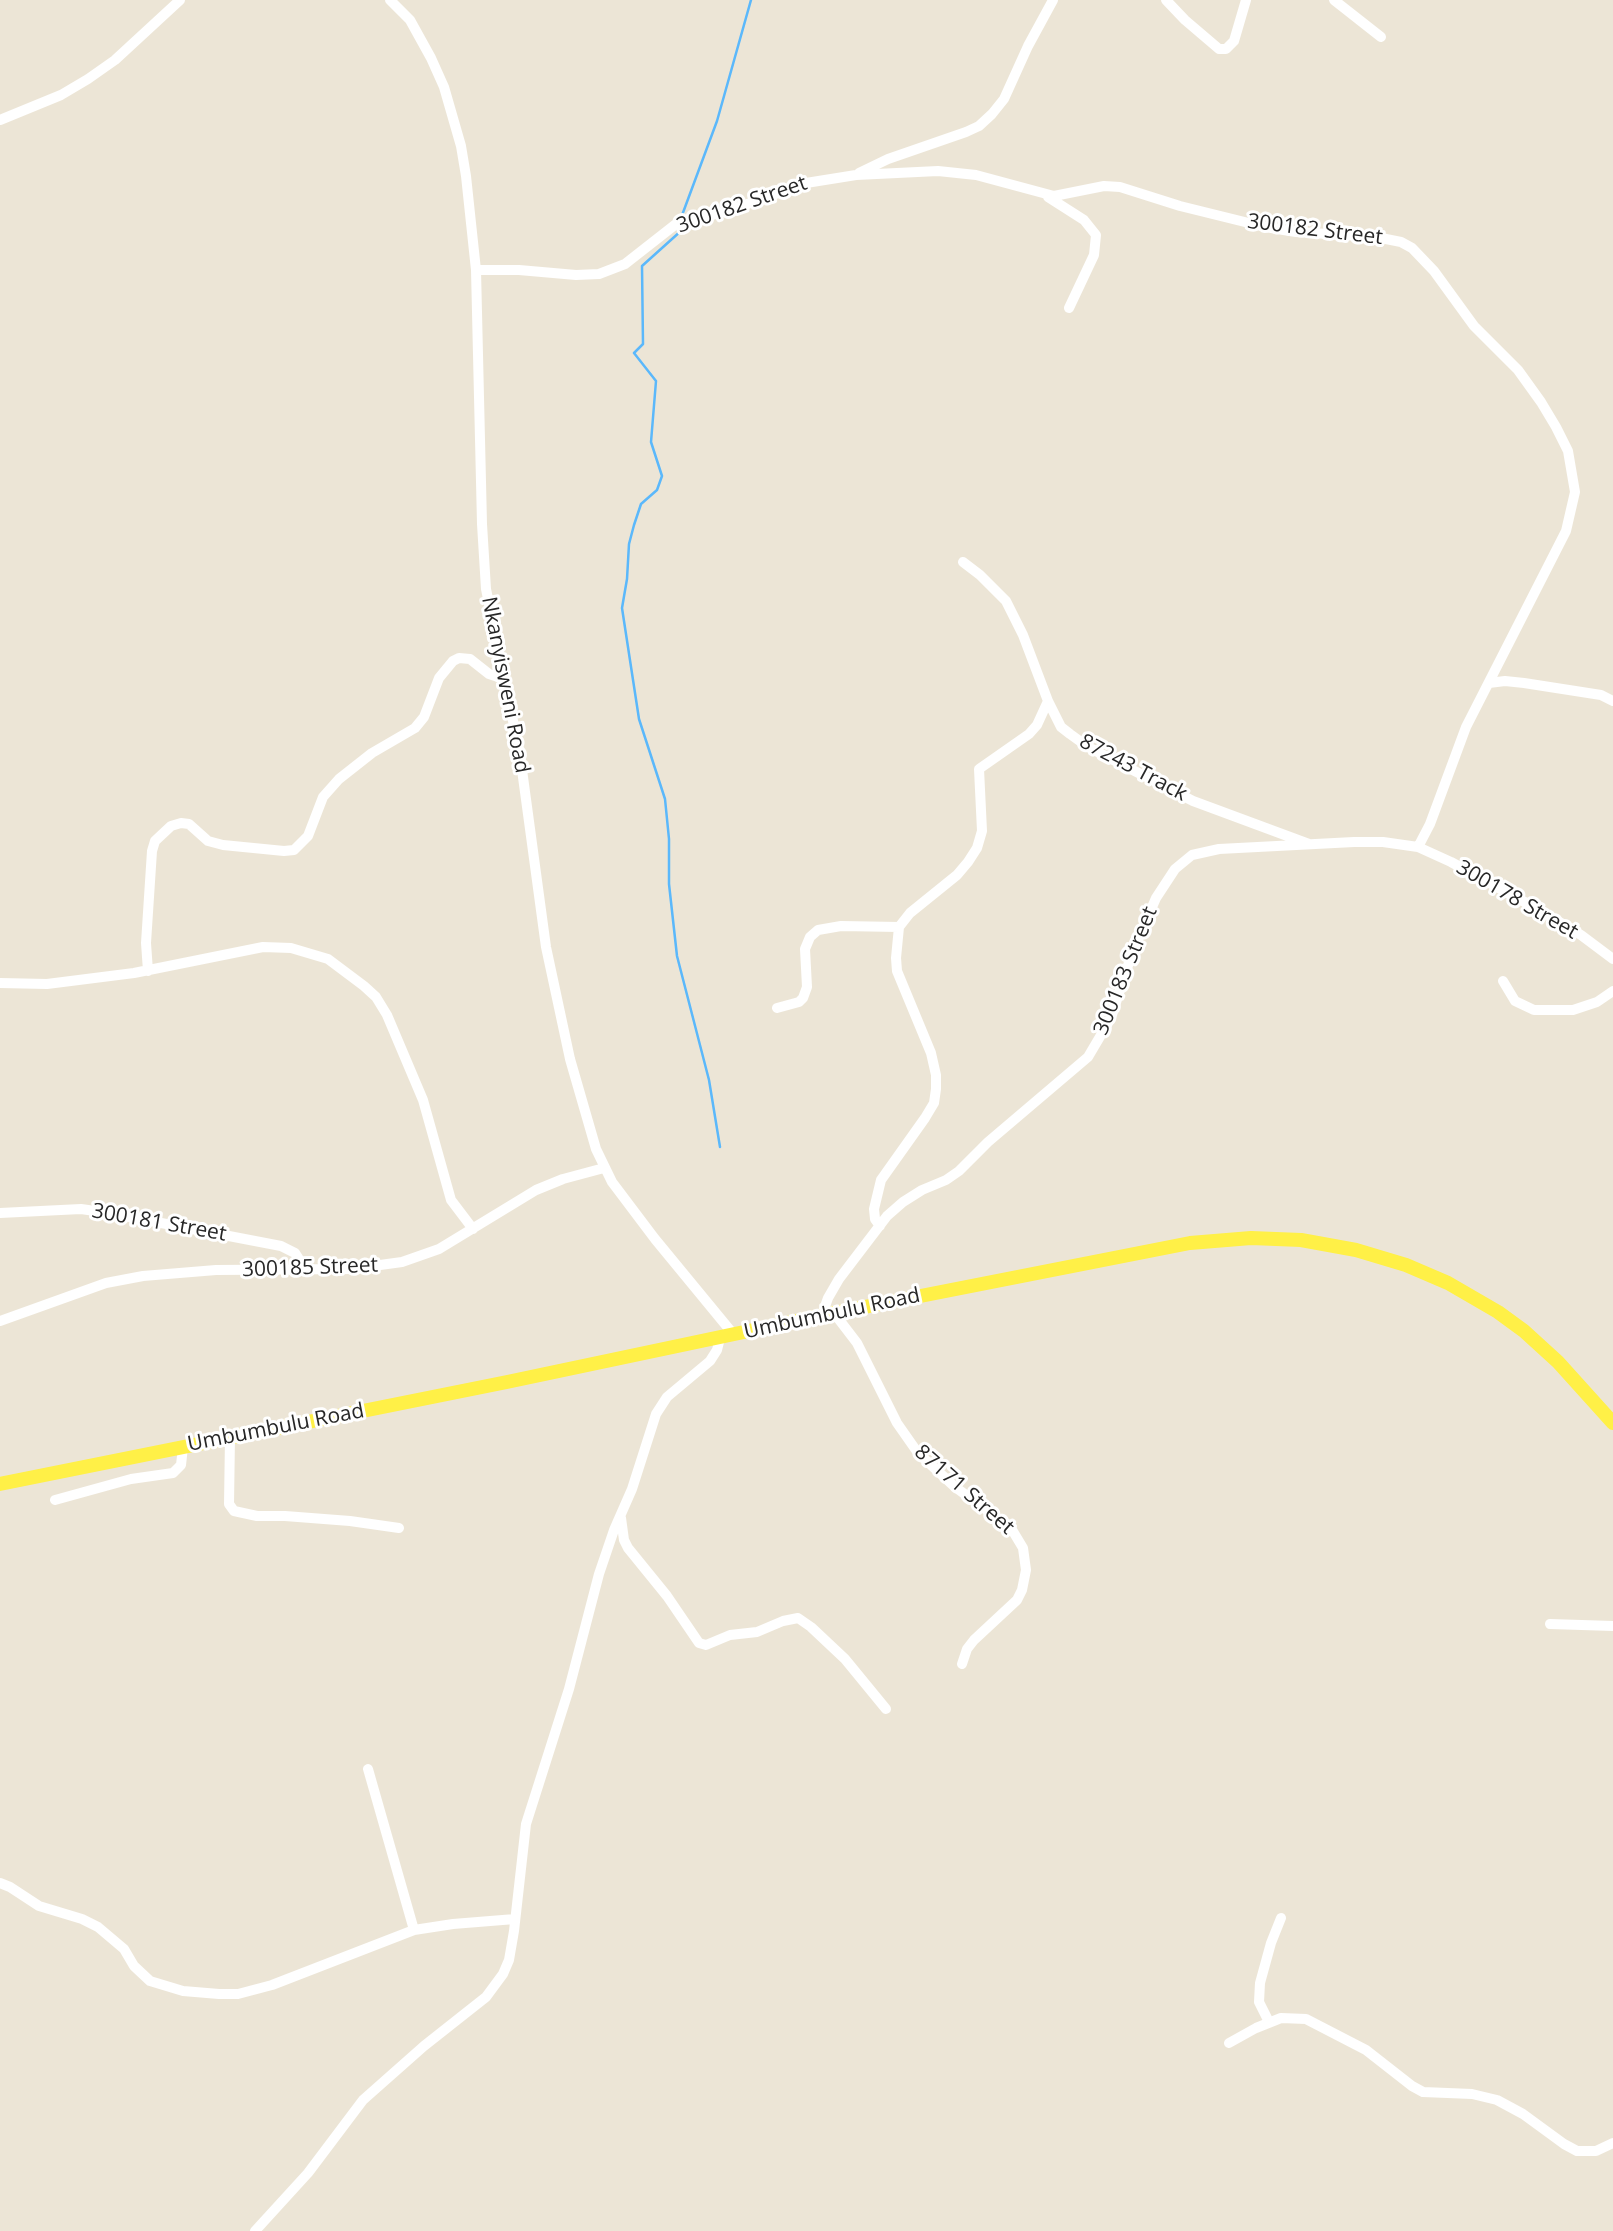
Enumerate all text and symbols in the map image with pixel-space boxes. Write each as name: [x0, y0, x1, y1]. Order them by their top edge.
street label: 300182 Street: [674, 171, 810, 239]
street label: 300182 Street: [1246, 209, 1384, 251]
street label: Nkanyisweni Road: [476, 595, 534, 775]
street label: 87243 Track: [1075, 729, 1191, 807]
street label: 300178 Street: [1452, 855, 1582, 945]
street label: 300183 Street: [1089, 903, 1163, 1039]
street label: 300181 Street: [90, 1199, 228, 1247]
street label: 300185 Street: [242, 1253, 378, 1283]
street label: Umbumbulu Road: [742, 1283, 922, 1345]
street label: Umbumbulu Road: [186, 1399, 366, 1457]
street label: 87171 Street: [909, 1440, 1019, 1540]

